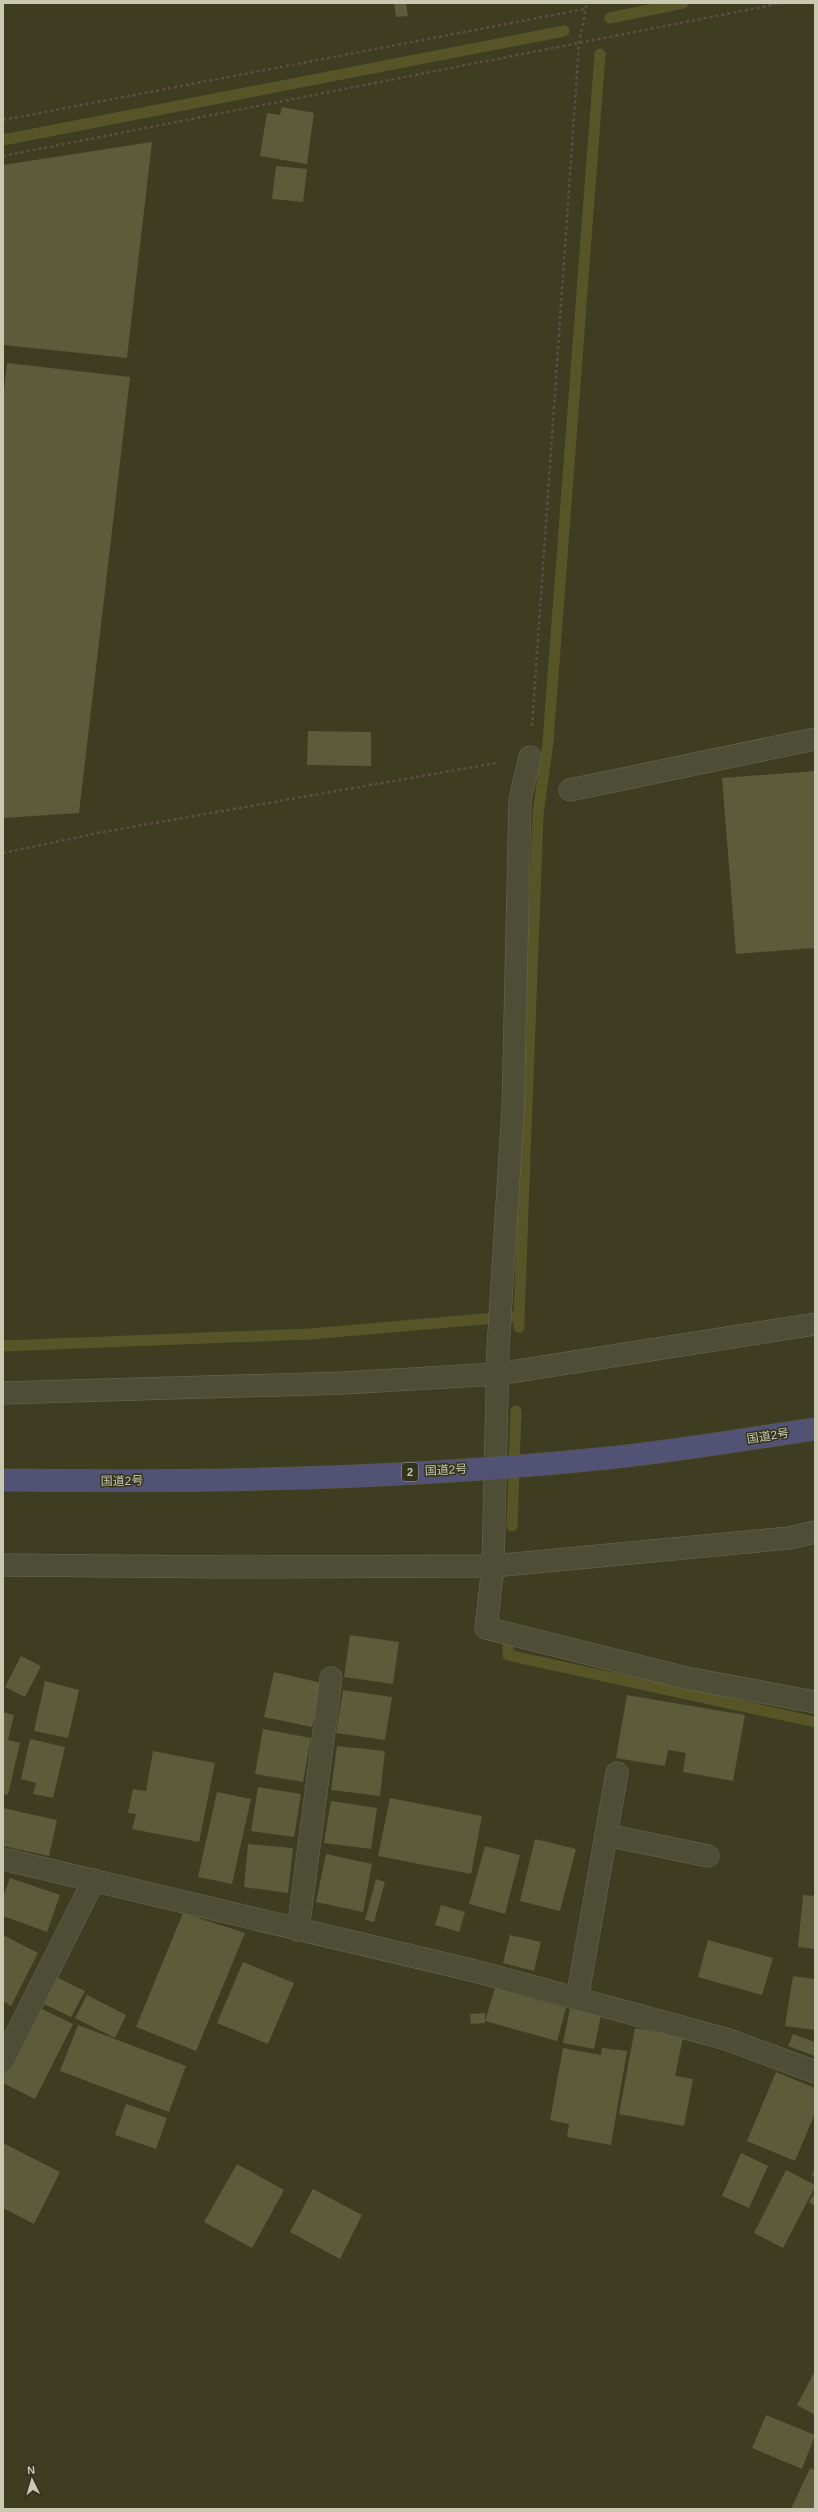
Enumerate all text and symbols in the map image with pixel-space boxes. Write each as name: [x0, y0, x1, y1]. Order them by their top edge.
street label: 国道2号: [746, 1426, 790, 1446]
street label: 国道2号: [424, 1462, 468, 1478]
road number: 2: [402, 1463, 418, 1481]
street label: 国道2号: [101, 1474, 143, 1488]
north arrow: [12, 2460, 52, 2500]
text: N: [27, 2464, 36, 2476]

